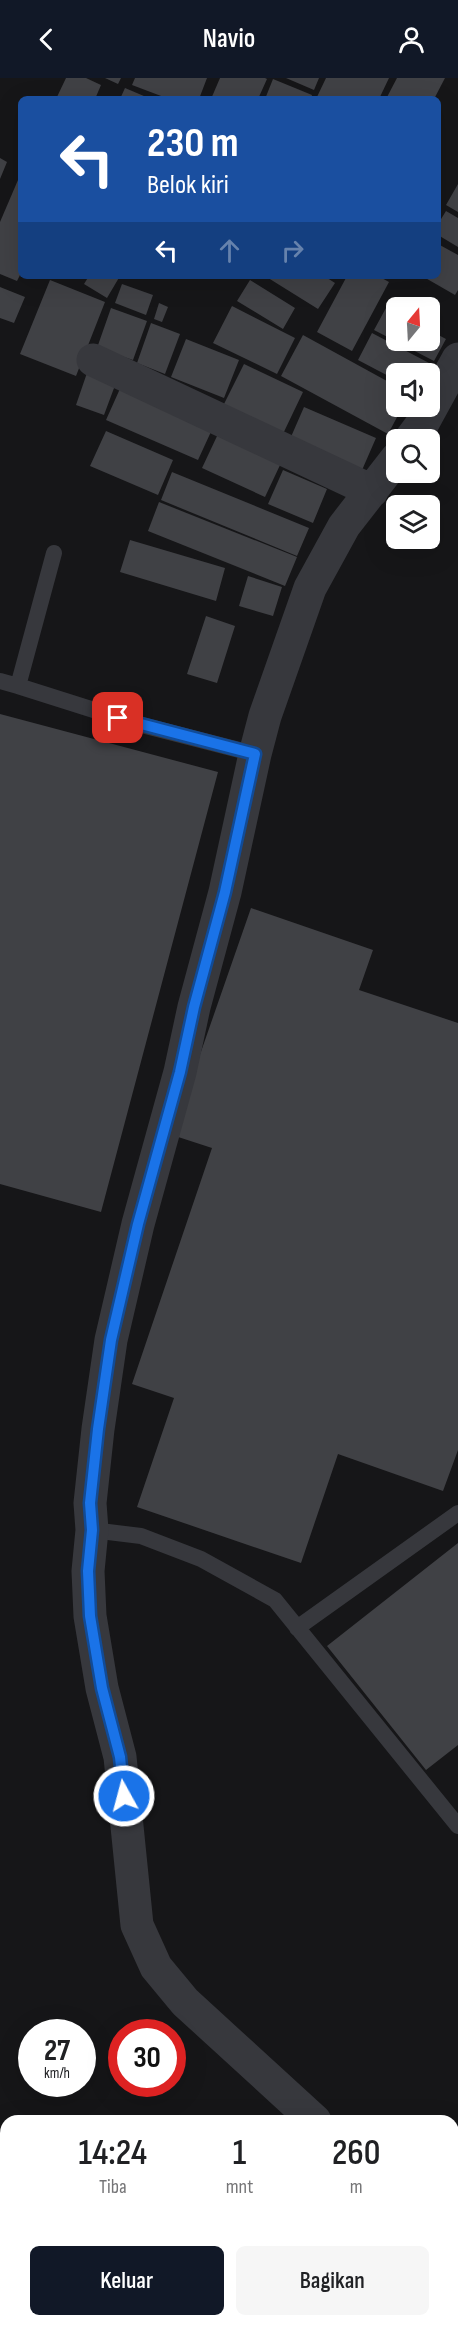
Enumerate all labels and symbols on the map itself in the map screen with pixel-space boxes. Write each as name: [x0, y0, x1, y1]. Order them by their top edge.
north arrow: [386, 297, 440, 351]
pin: [92, 692, 143, 743]
position arrow: [92, 1764, 156, 1828]
speed limit sign: 30: [108, 2019, 186, 2097]

